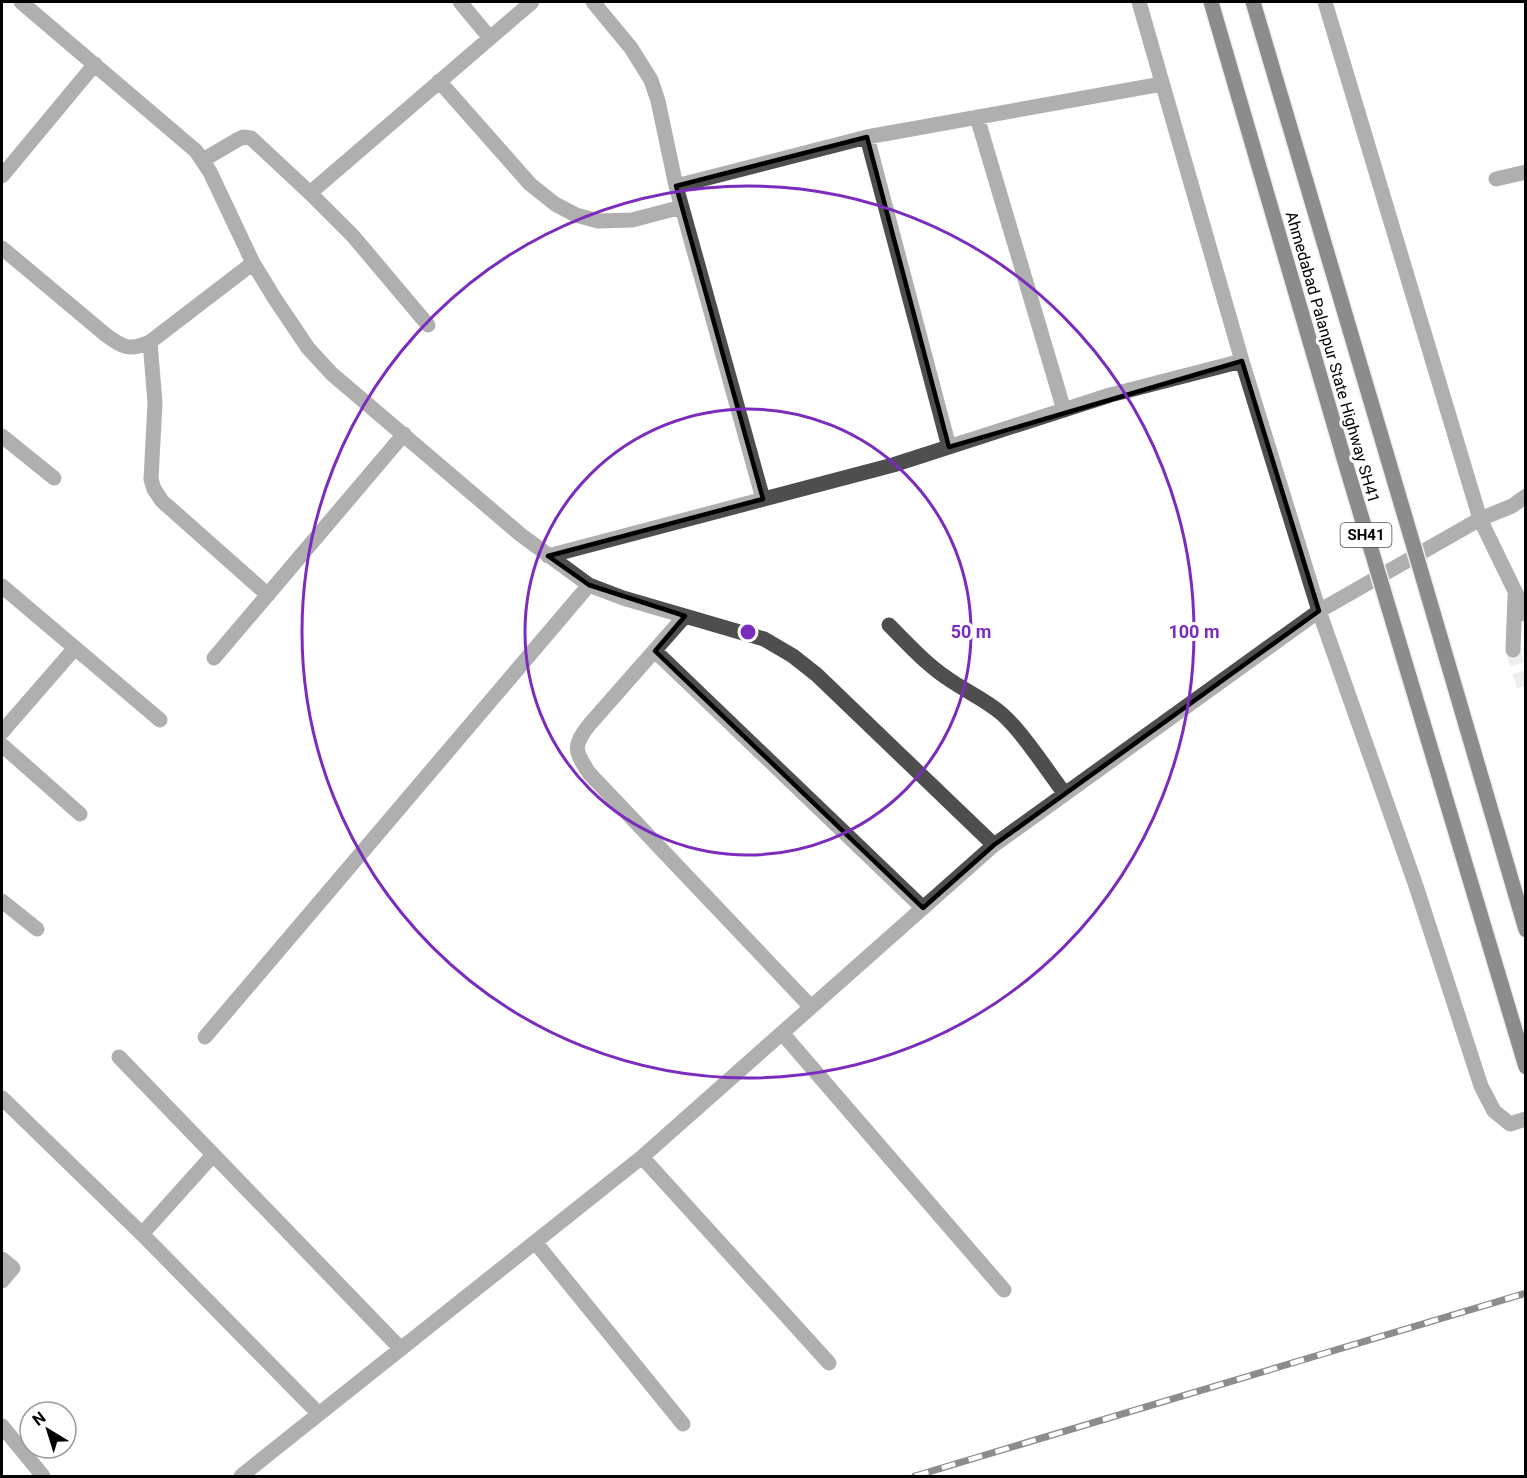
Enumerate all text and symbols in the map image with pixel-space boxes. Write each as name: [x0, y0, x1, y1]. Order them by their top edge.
street label: Ahmedabad Palanpur State Highway SH41: [1282, 209, 1383, 505]
road number: SH41: [1340, 523, 1392, 547]
text: 50 m: [951, 621, 991, 642]
text: 100 m: [1168, 621, 1220, 642]
centre of rings: [738, 622, 758, 642]
north arrow: [18, 1400, 78, 1460]
text: N: [29, 1408, 49, 1430]

